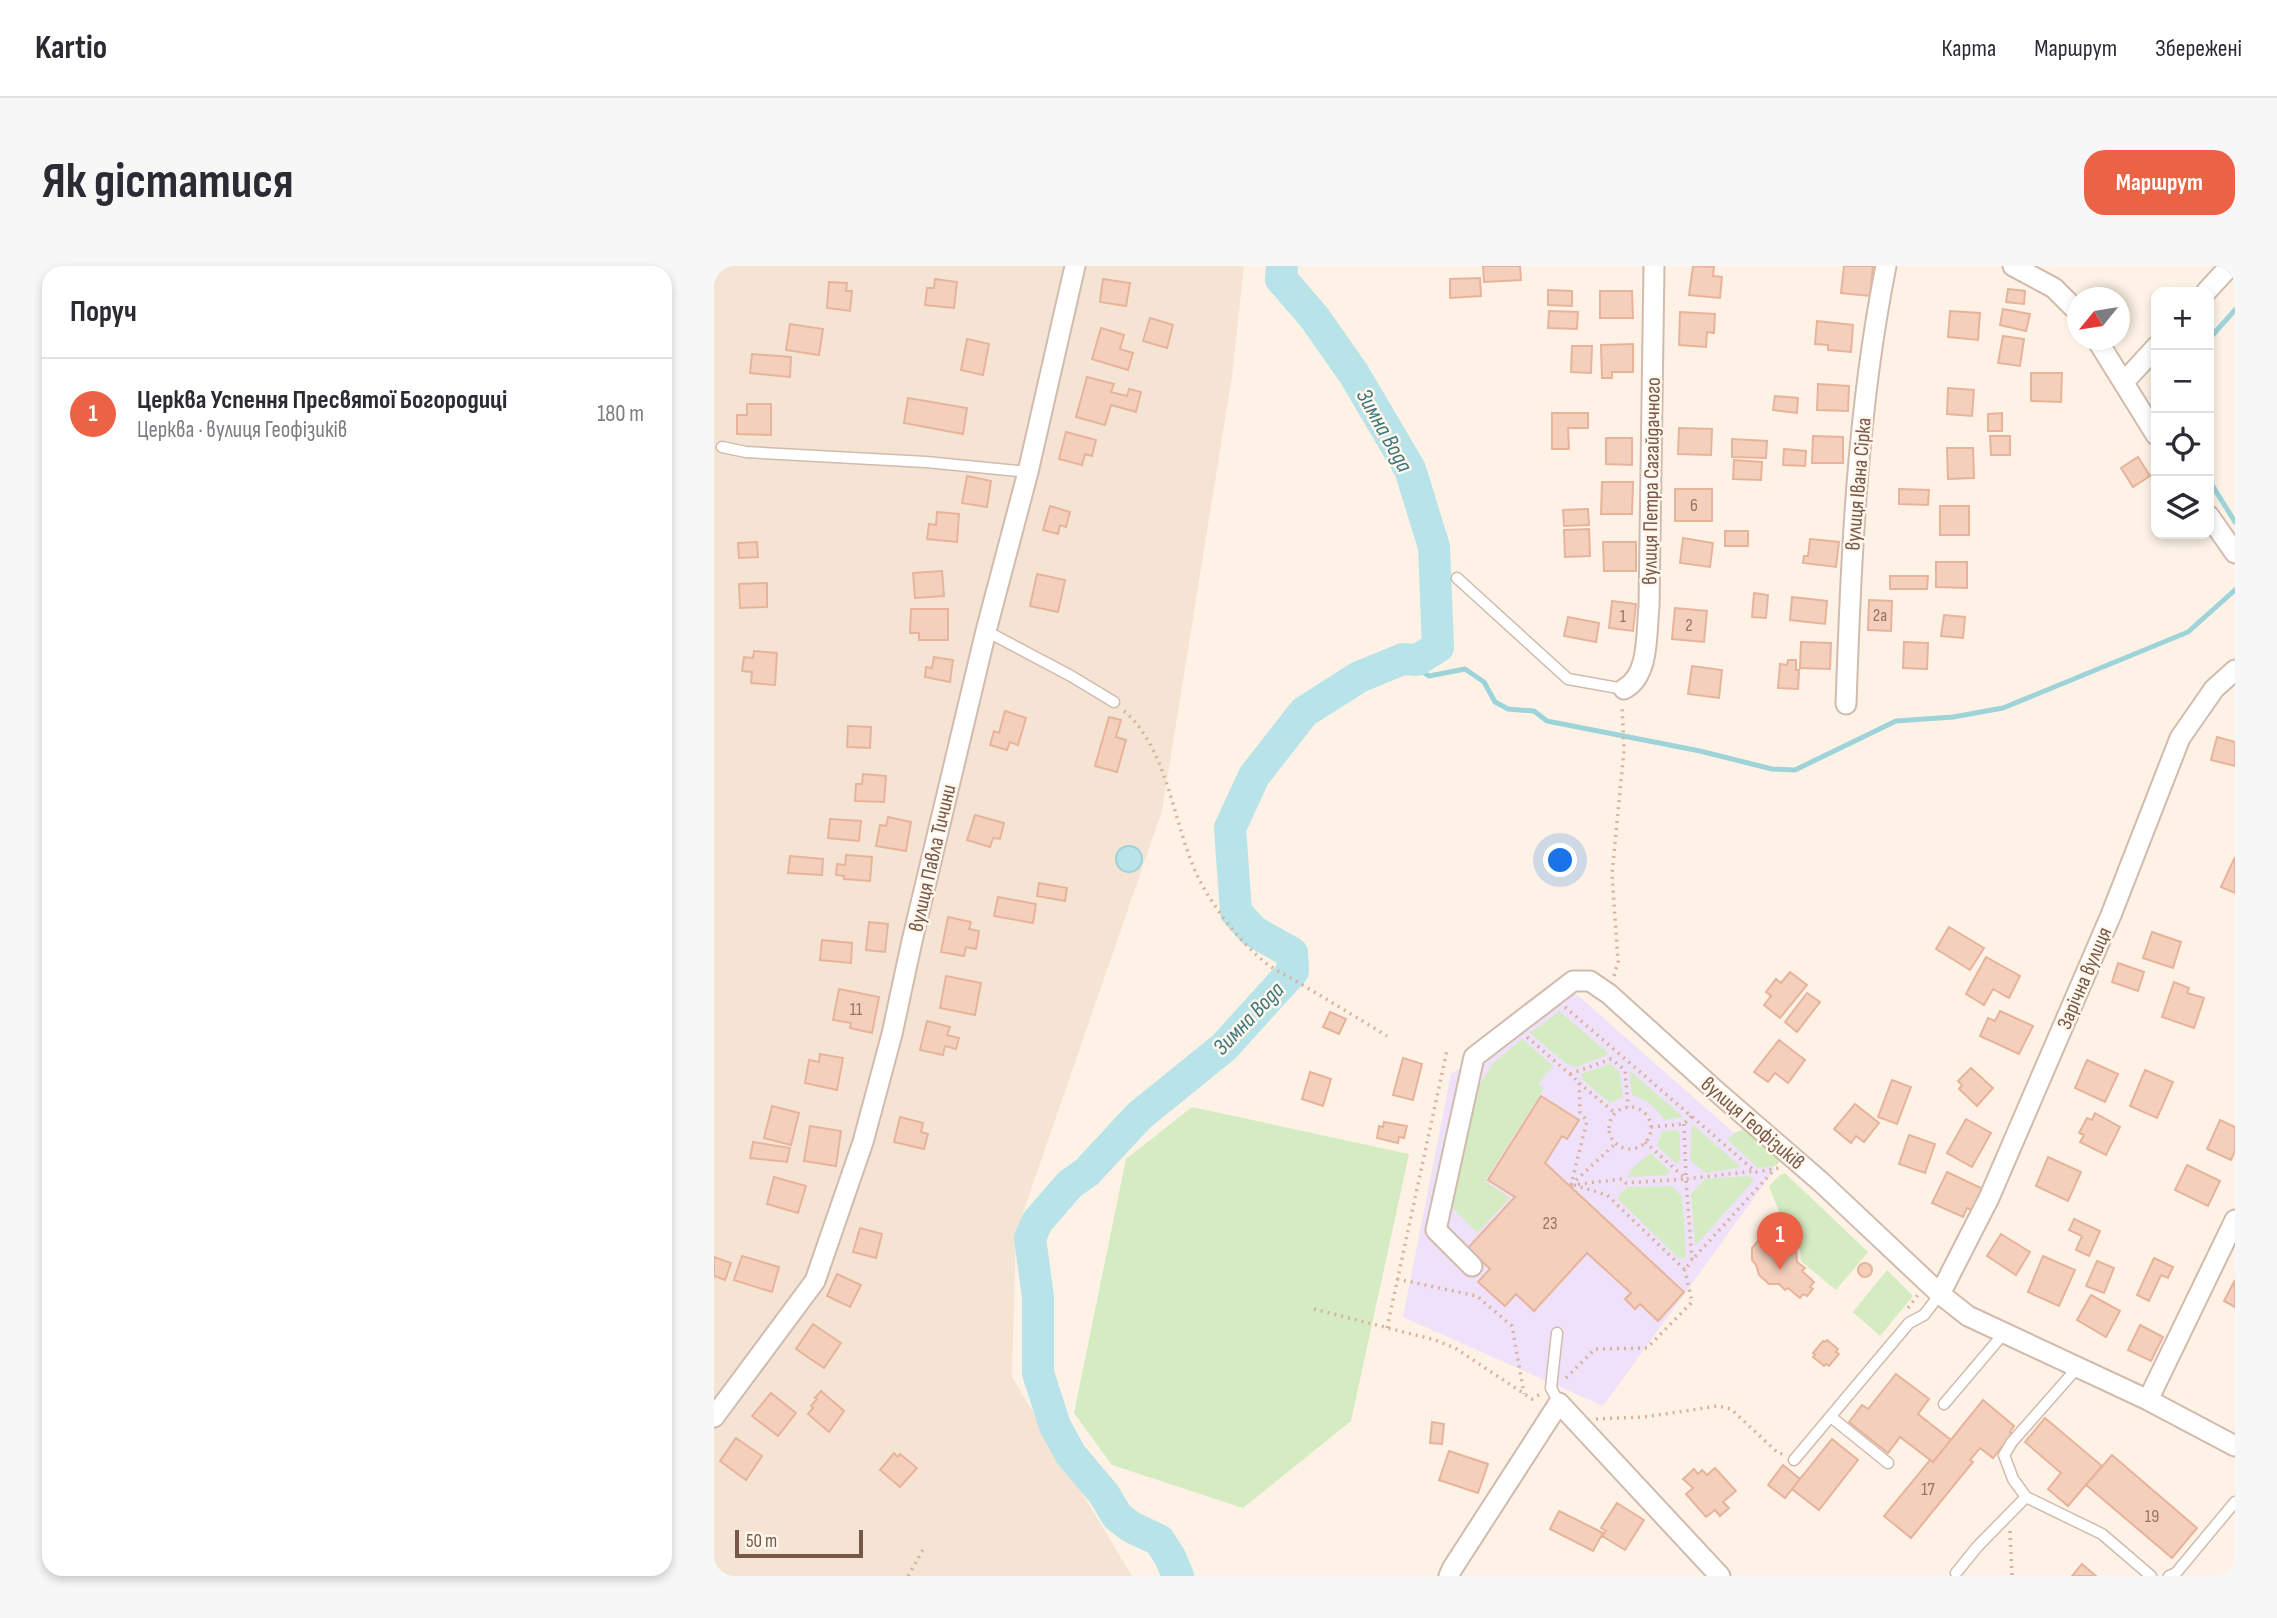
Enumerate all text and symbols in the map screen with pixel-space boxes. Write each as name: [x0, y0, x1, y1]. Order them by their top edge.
text: Kartio: [35, 28, 107, 68]
text: Карта: [1942, 34, 1996, 63]
text: Маршрут: [2034, 34, 2117, 63]
text: Збережені: [2155, 34, 2242, 63]
button: Маршрут: [2084, 150, 2235, 215]
text: Як дістатися: [42, 153, 294, 212]
north arrow: [2067, 287, 2130, 350]
map controls: [2151, 287, 2214, 539]
button: +: [2151, 287, 2214, 350]
text: Поруч: [70, 294, 137, 330]
button: −: [2151, 350, 2214, 413]
street label: вулиця Петра Сагайдачного: [1637, 377, 1666, 585]
water label: Зимна Вода: [1350, 384, 1419, 478]
text: Церква Успення Пресвятої Богородиці: [137, 385, 507, 416]
text: 1: [88, 400, 98, 428]
text: 180 m: [597, 400, 644, 428]
button: locate: [2151, 413, 2214, 476]
text: Церква · вулиця Геофізиків: [137, 416, 347, 444]
street label: вулиця Івана Сірка: [1840, 417, 1877, 551]
button: layers: [2151, 476, 2214, 539]
house number: 6: [1690, 495, 1698, 516]
house number: 2а: [1873, 605, 1887, 626]
house number: 1: [1620, 606, 1627, 627]
house number: 2: [1685, 615, 1693, 636]
street label: вулиця Павла Тичини: [903, 782, 962, 934]
your location: [1543, 843, 1577, 877]
street label: Зарічна вулиця: [2052, 923, 2117, 1033]
water label: Зимна Вода: [1207, 976, 1291, 1061]
house number: 11: [850, 999, 863, 1020]
street label: вулиця Геофізиків: [1696, 1072, 1809, 1175]
pin: 1: [1757, 1212, 1803, 1270]
house number: 23: [1543, 1213, 1558, 1234]
house number: 17: [1921, 1479, 1936, 1500]
house number: 19: [2145, 1506, 2159, 1527]
scale bar: [735, 1527, 863, 1559]
text: 50 m: [746, 1530, 777, 1553]

